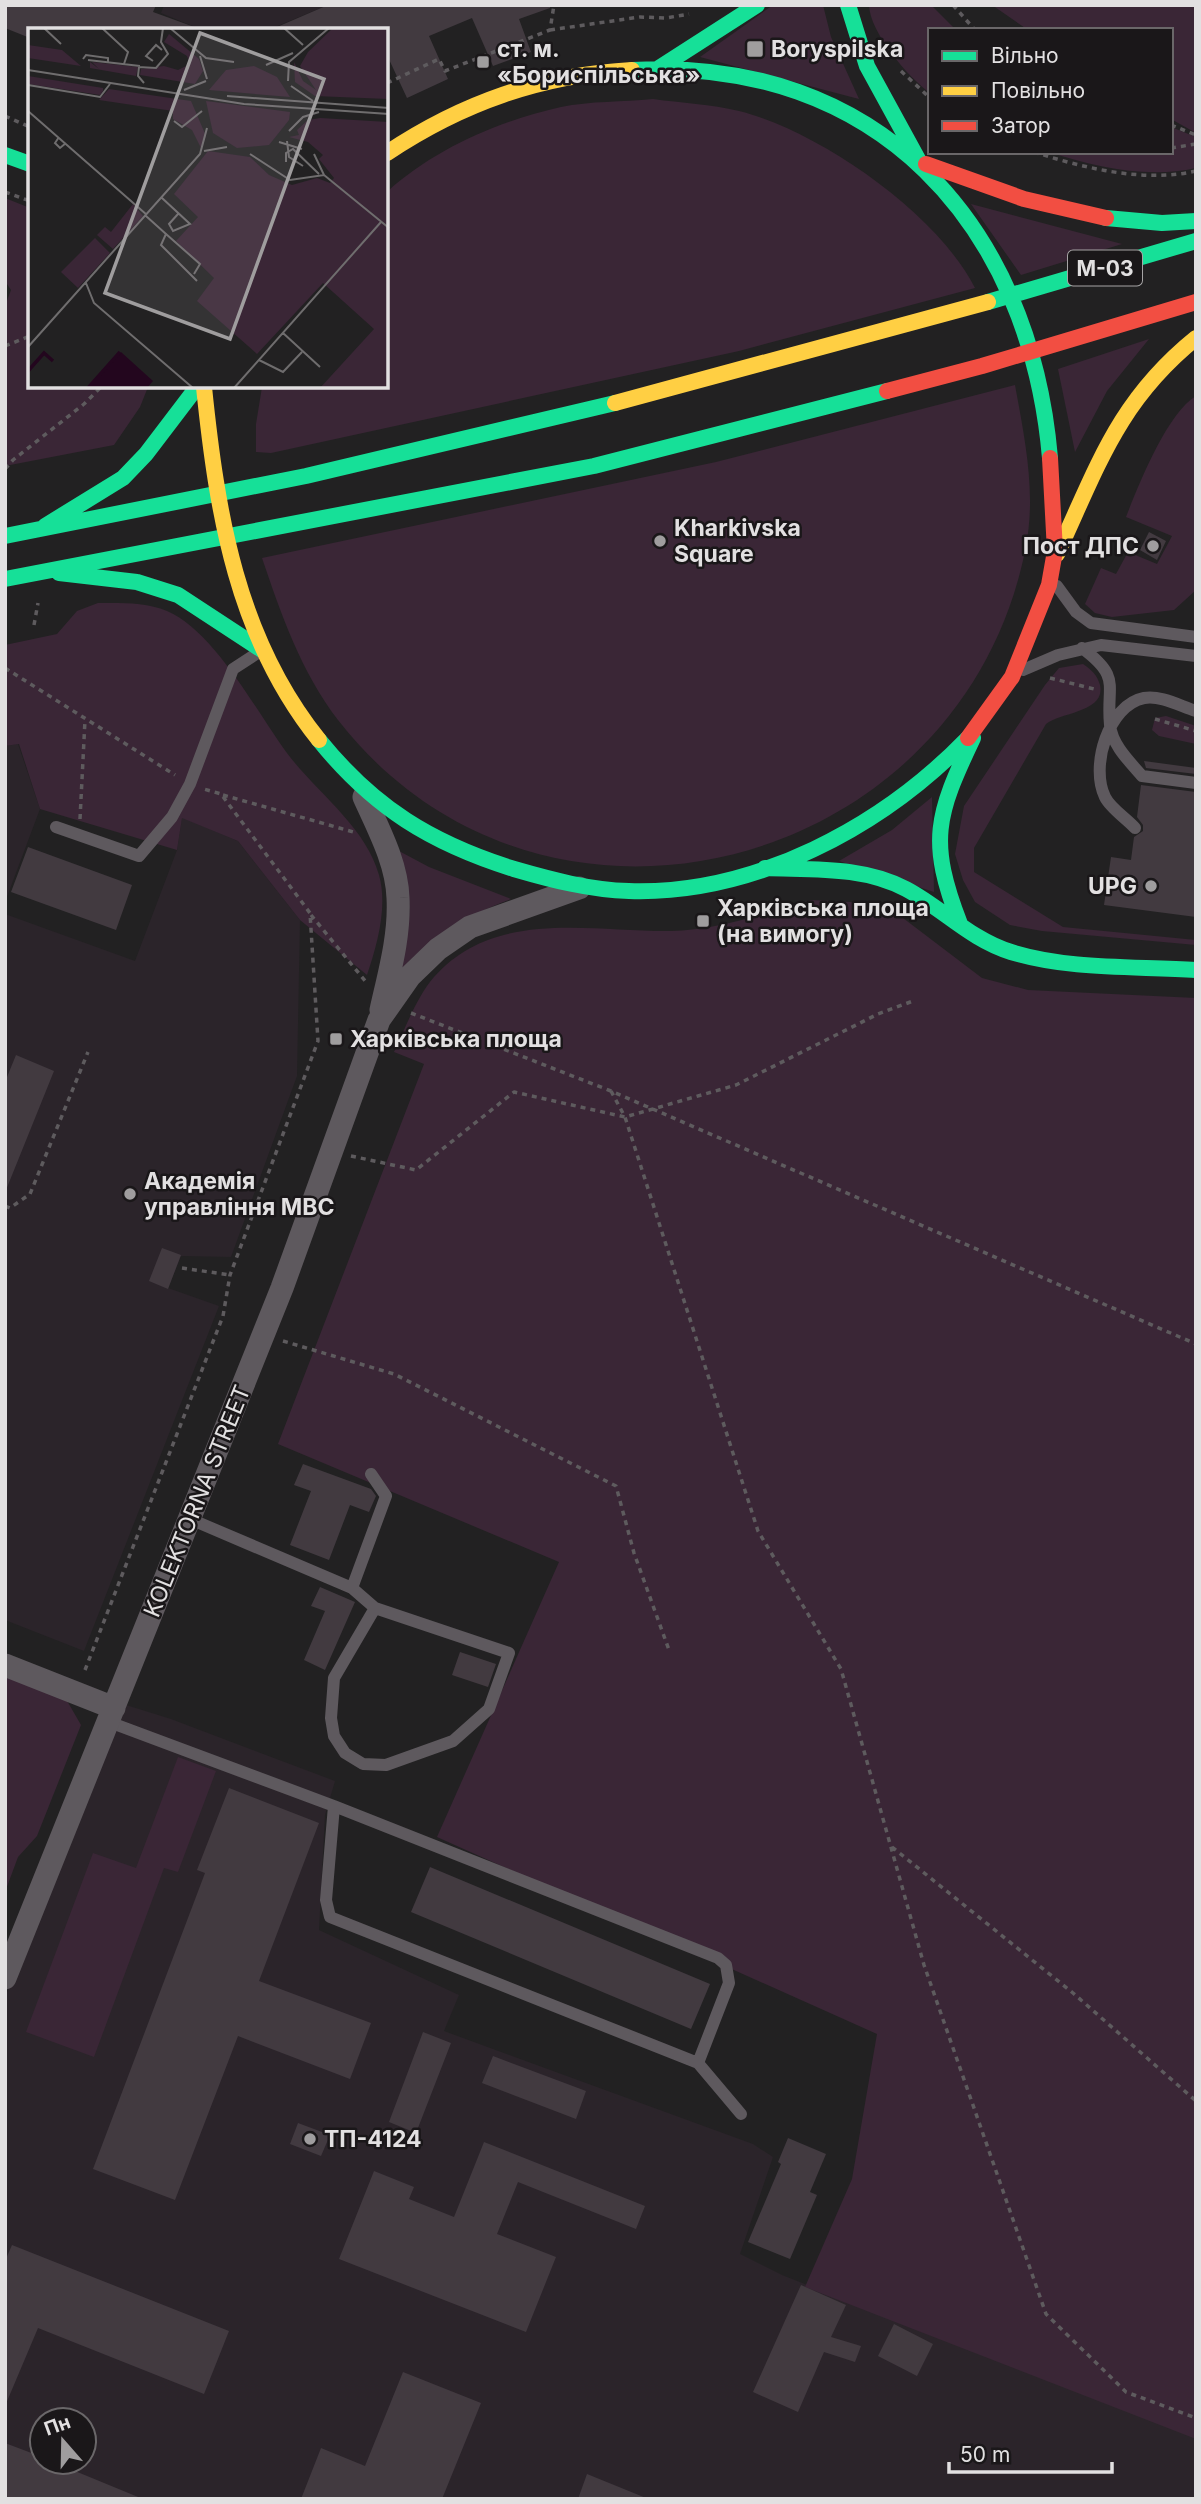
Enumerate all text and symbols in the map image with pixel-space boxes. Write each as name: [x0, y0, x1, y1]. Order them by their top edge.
inset map: [28, 28, 388, 388]
legend: [928, 28, 1173, 154]
place label: ст. м. «Бориспільська»: [497, 35, 700, 89]
place label: Boryspilska: [771, 35, 903, 63]
marker: Boryspilska: [745, 39, 765, 59]
text: Вільно: [991, 43, 1059, 68]
marker: ст. м. «Бориспільська»: [475, 54, 491, 70]
text: Повільно: [991, 78, 1085, 103]
text: Затор: [991, 113, 1051, 138]
road number: М-03: [1068, 250, 1142, 286]
place label: Kharkivska Square: [674, 514, 801, 568]
place label: Пост ДПС: [1023, 532, 1139, 560]
marker: Kharkivska Square: [652, 533, 668, 549]
marker: Пост ДПС: [1145, 538, 1161, 554]
place label: UPG: [1088, 872, 1137, 900]
marker: UPG: [1143, 878, 1159, 894]
place label: Харківська площа (на вимогу): [717, 894, 929, 948]
marker: Харківська площа (на вимогу): [695, 913, 711, 929]
place label: Харківська площа: [350, 1025, 562, 1053]
marker: Харківська площа: [328, 1031, 344, 1047]
place label: Академія управління МВС: [144, 1167, 334, 1221]
marker: Академія управління МВС: [122, 1186, 138, 1202]
street label: KOLEKTORNA STREET: [138, 1381, 256, 1621]
place label: ТП-4124: [324, 2125, 422, 2153]
marker: ТП-4124: [302, 2131, 318, 2147]
north arrow: [28, 2406, 98, 2476]
text: Пн: [41, 2410, 74, 2441]
scale bar: [949, 2430, 1112, 2474]
text: 50 m: [960, 2442, 1010, 2467]

